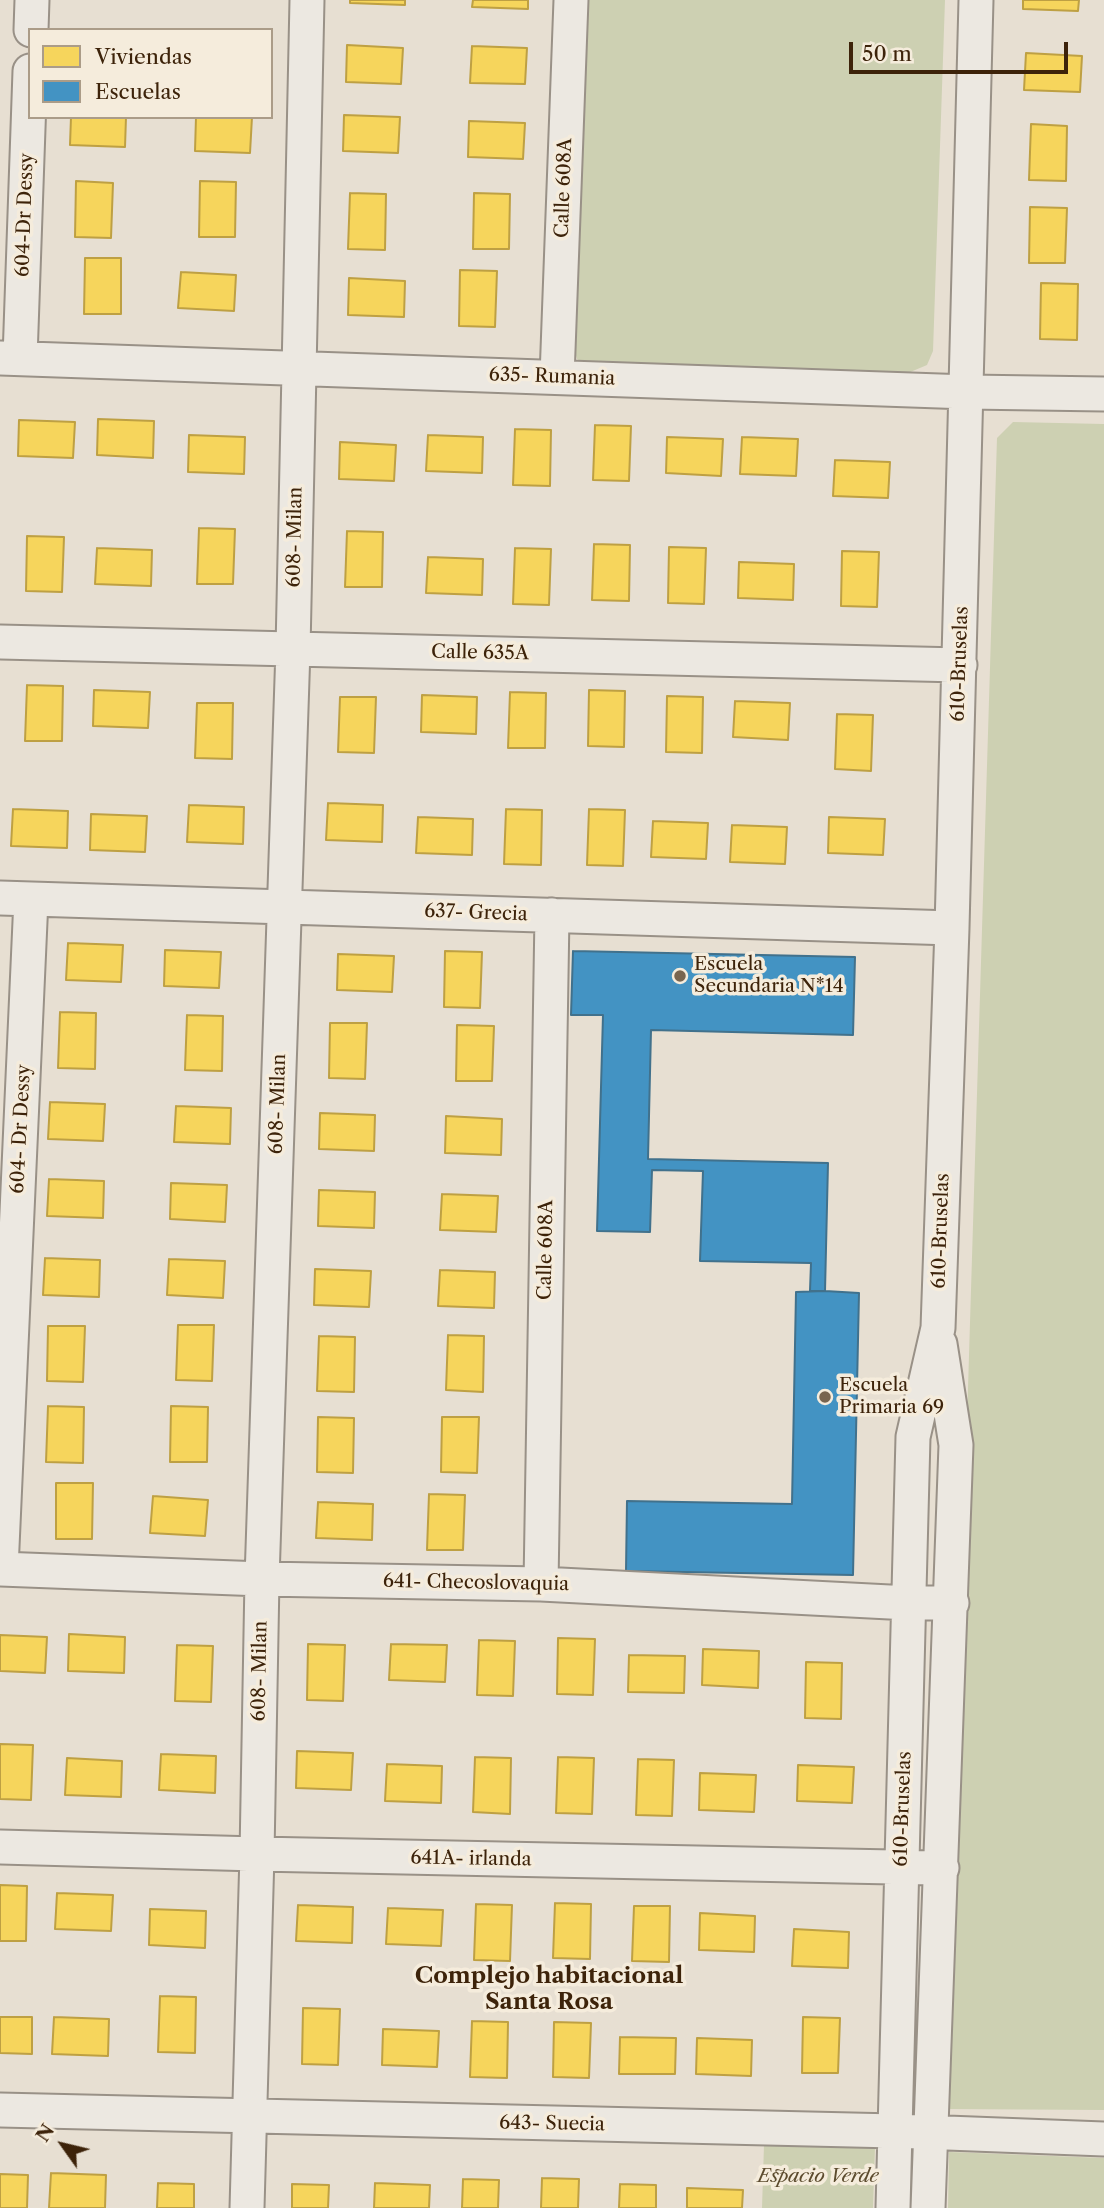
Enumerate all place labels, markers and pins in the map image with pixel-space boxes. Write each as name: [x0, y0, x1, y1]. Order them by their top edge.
place label: Escuela Secundaria N*14: [694, 954, 844, 998]
marker: Escuela Secundaria N*14: [672, 968, 688, 984]
place label: Escuela Primaria 69: [839, 1375, 944, 1419]
marker: Escuela Primaria 69: [817, 1389, 833, 1405]

